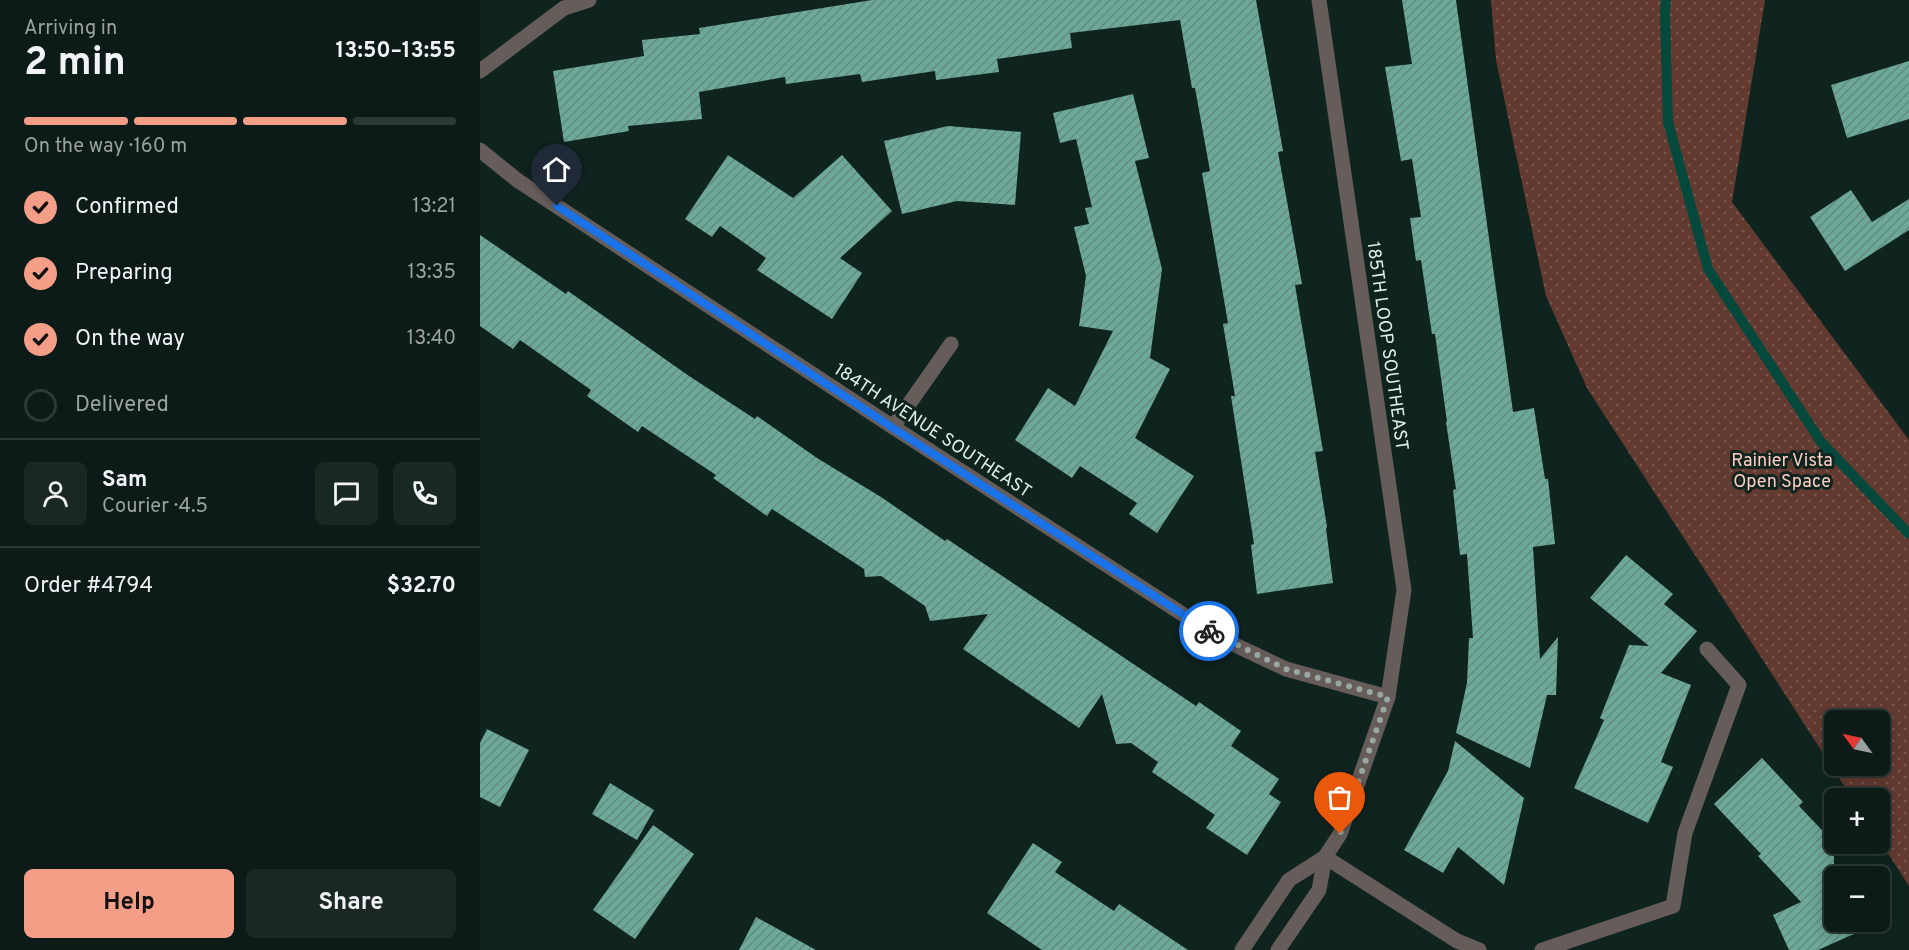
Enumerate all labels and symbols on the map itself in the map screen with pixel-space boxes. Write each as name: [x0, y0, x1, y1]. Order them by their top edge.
pin: [531, 144, 582, 206]
street label: 185TH LOOP SOUTHEAST: [1360, 240, 1413, 452]
street label: 184TH AVENUE SOUTHEAST: [829, 359, 1035, 504]
park label: Rainier Vista Open Space: [1731, 450, 1833, 494]
courier: [1179, 601, 1239, 661]
north arrow: [1824, 710, 1890, 776]
pin: [1314, 772, 1365, 834]

